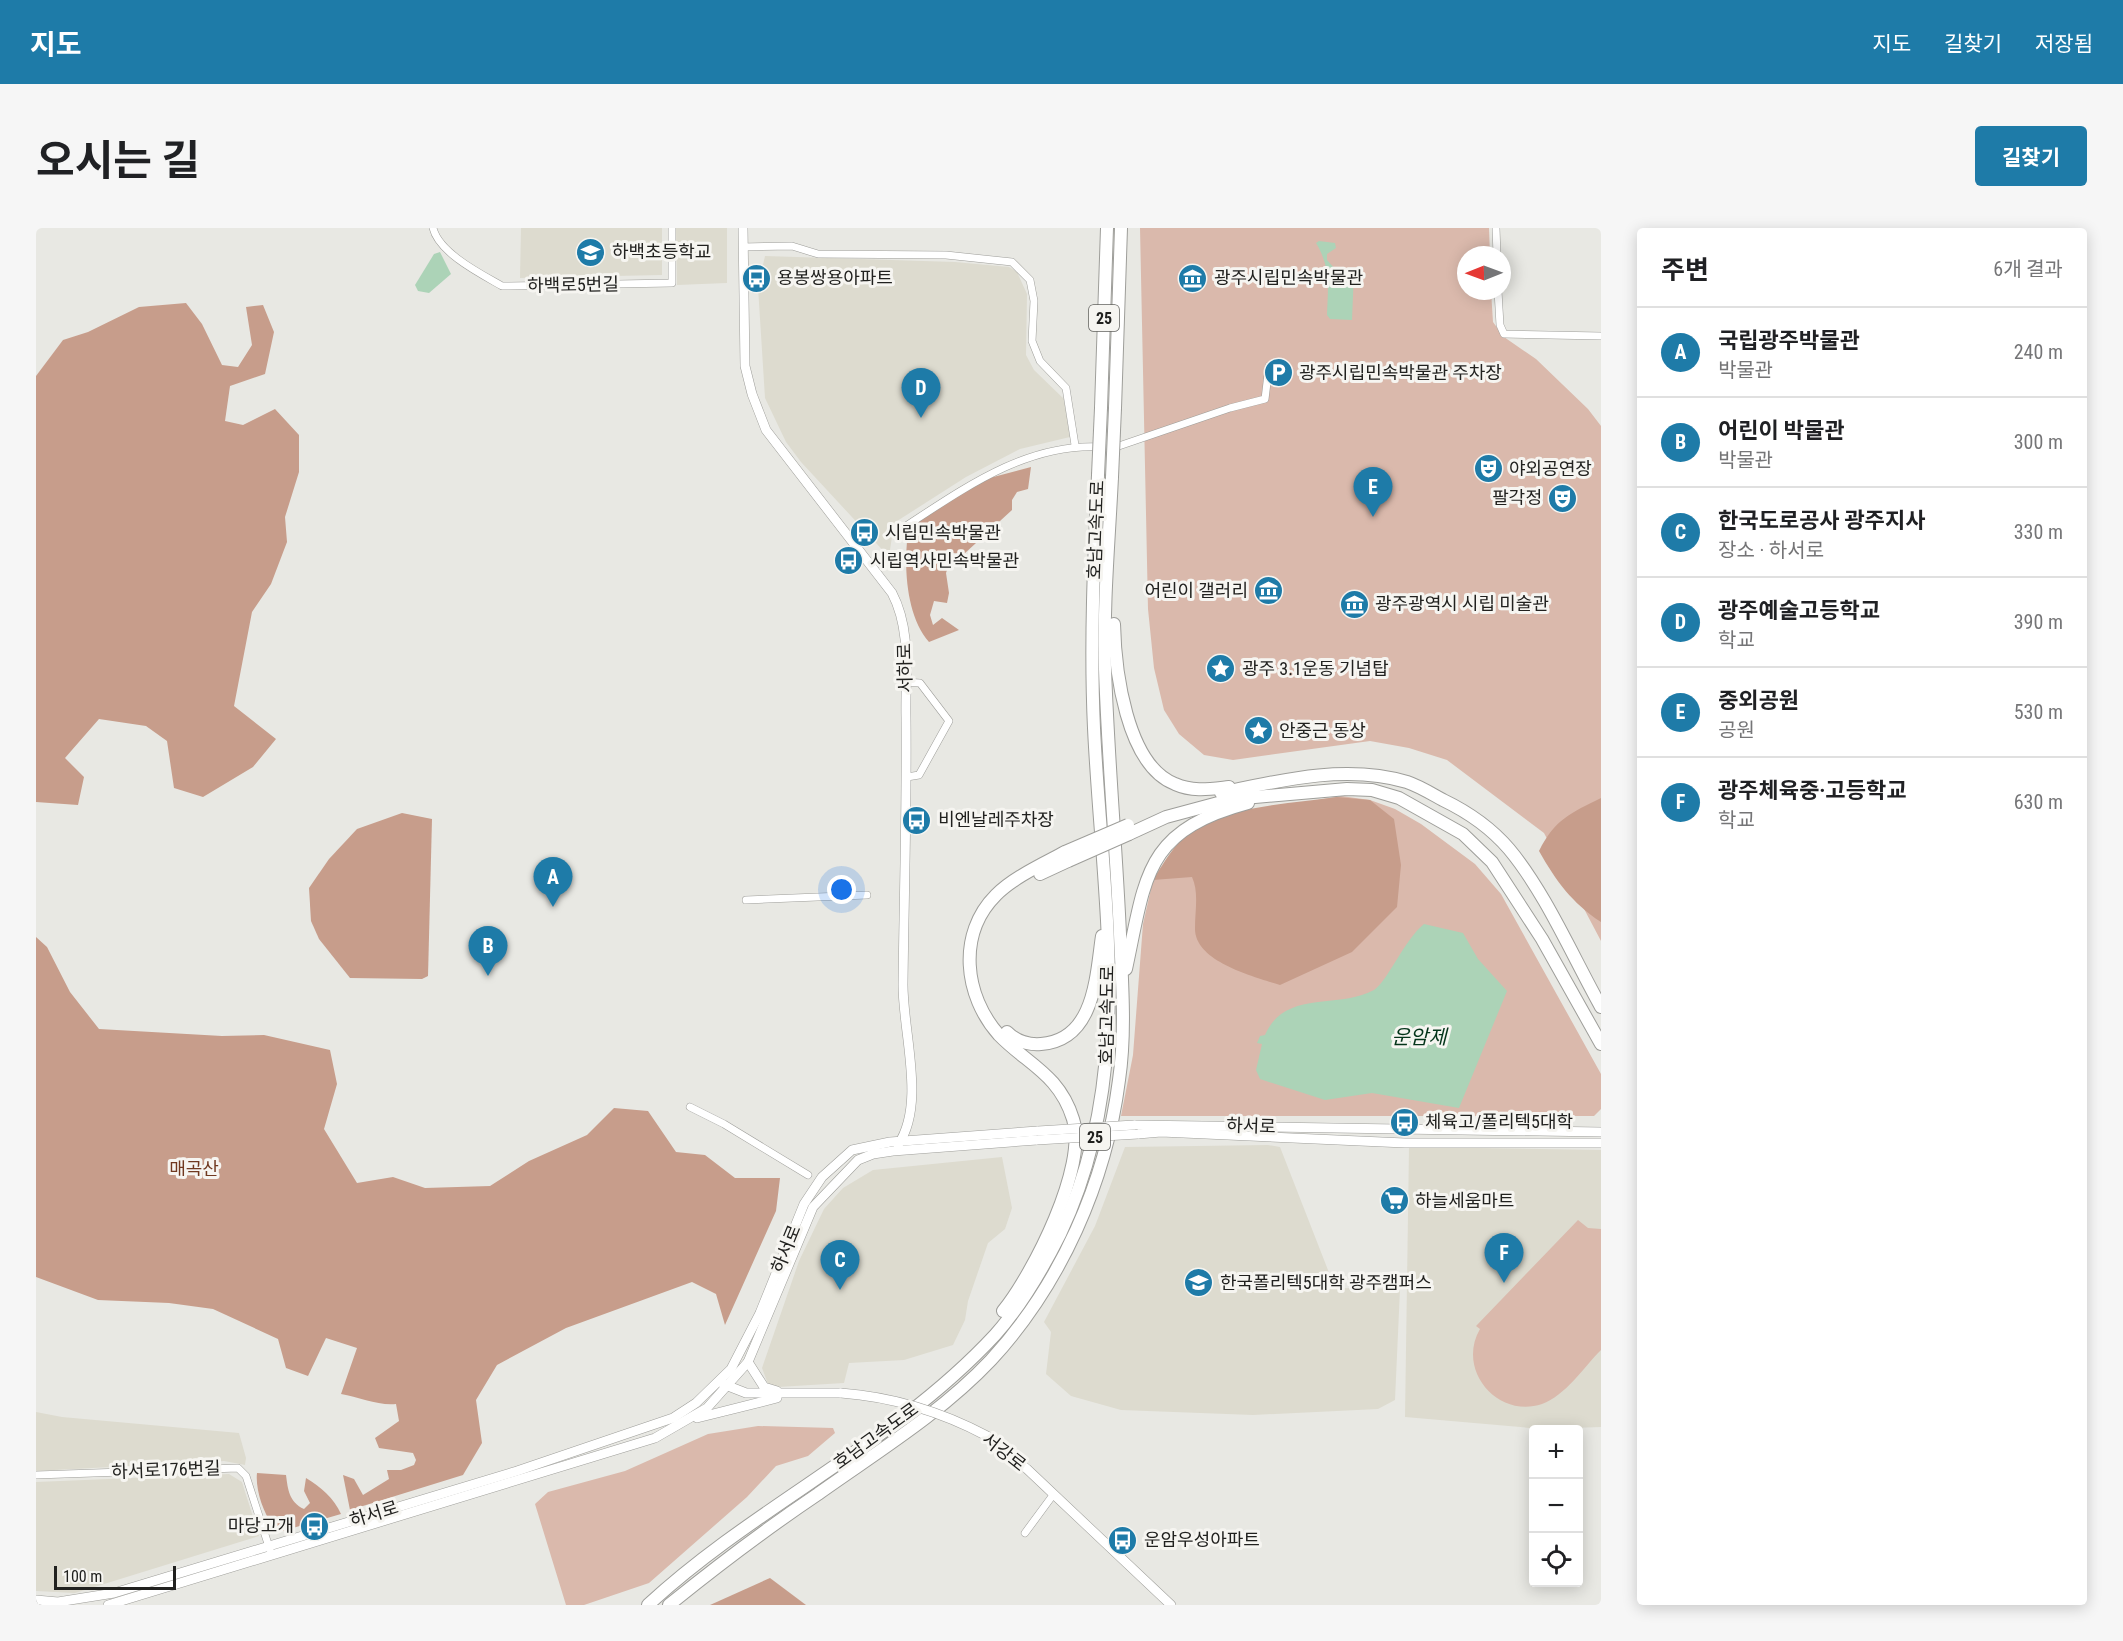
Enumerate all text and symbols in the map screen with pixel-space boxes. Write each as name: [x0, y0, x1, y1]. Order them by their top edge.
text: 지도: [30, 28, 82, 61]
text: 지도: [1872, 32, 1911, 56]
text: 길찾기: [1944, 32, 2002, 56]
text: 저장됨: [2035, 32, 2093, 56]
button: 길찾기: [1975, 126, 2087, 186]
text: 오시는 길: [36, 136, 200, 185]
school or university icon: 하백초등학교: [575, 236, 607, 268]
place label: 하백초등학교: [612, 241, 711, 262]
north arrow: [1457, 246, 1511, 300]
text: 주변: [1661, 255, 1709, 285]
text: 6개 결과: [1993, 257, 2063, 281]
bus stop icon: 용봉쌍용아파트: [740, 262, 772, 294]
museum icon: 광주시립민속박물관: [1177, 262, 1209, 294]
place label: 용봉쌍용아파트: [777, 267, 893, 288]
place label: 광주시립민속박물관: [1214, 267, 1363, 288]
street label: 하백로5번길: [527, 273, 619, 296]
road number: 25: [1089, 305, 1119, 331]
text: 국립광주박물관: [1718, 328, 1860, 353]
text: A: [1675, 340, 1686, 364]
text: 240 m: [2014, 340, 2063, 364]
parking icon: 광주시립민속박물관 주차장: [1262, 357, 1294, 389]
text: 박물관: [1718, 358, 1773, 382]
place label: 광주시립민속박물관 주차장: [1299, 362, 1502, 383]
pin: D: [902, 368, 940, 418]
text: 어린이 박물관: [1718, 418, 1845, 443]
text: B: [1675, 430, 1686, 454]
text: 300 m: [2014, 430, 2063, 454]
text: 박물관: [1718, 448, 1773, 472]
theatre icon: 야외공연장: [1472, 453, 1504, 485]
place label: 야외공연장: [1509, 458, 1592, 479]
pin: E: [1354, 468, 1392, 517]
street label: 호남고속도로: [1083, 480, 1108, 580]
theatre icon: 팔각정: [1547, 482, 1579, 514]
place label: 팔각정: [1492, 487, 1542, 508]
text: 한국도로공사 광주지사: [1718, 508, 1925, 533]
bus stop icon: 시립민속박물관: [848, 517, 880, 549]
text: C: [1675, 520, 1686, 544]
text: 330 m: [2014, 520, 2063, 544]
place label: 시립민속박물관: [885, 522, 1001, 543]
text: 장소 · 하서로: [1718, 538, 1824, 562]
bus stop icon: 시립역사민속박물관: [833, 545, 865, 577]
place label: 시립역사민속박물관: [870, 550, 1019, 571]
museum icon: 어린이 갤러리: [1253, 575, 1285, 607]
place label: 어린이 갤러리: [1145, 580, 1248, 601]
museum icon: 광주광역시 시립 미술관: [1338, 588, 1370, 620]
place label: 광주광역시 시립 미술관: [1375, 593, 1549, 614]
text: 광주예술고등학교: [1718, 598, 1880, 623]
text: D: [1675, 610, 1686, 634]
text: 390 m: [2014, 610, 2063, 634]
text: 학교: [1718, 628, 1755, 652]
street label: 서하로: [894, 643, 915, 693]
place icon: 광주 3.1운동 기념탑: [1205, 653, 1237, 685]
place label: 광주 3.1운동 기념탑: [1242, 658, 1389, 679]
text: 중외공원: [1718, 688, 1799, 713]
text: E: [1676, 700, 1685, 724]
text: 530 m: [2014, 700, 2063, 724]
place icon: 안중근 동상: [1242, 715, 1274, 747]
text: 공원: [1718, 718, 1755, 742]
place label: 안중근 동상: [1279, 720, 1366, 741]
text: 광주체육중·고등학교: [1718, 778, 1906, 803]
text: F: [1676, 790, 1685, 814]
text: 630 m: [2014, 790, 2063, 814]
bus stop icon: 비엔날레주차장: [901, 804, 933, 836]
text: 학교: [1718, 808, 1755, 832]
place label: 비엔날레주차장: [938, 809, 1054, 830]
pin: A: [534, 858, 572, 907]
your location: [827, 875, 856, 904]
pin: B: [468, 926, 508, 976]
street label: 호남고속도로: [1095, 965, 1118, 1065]
water label: 운암제: [1391, 1025, 1449, 1049]
bus stop icon: 체육고/폴리텍5대학: [1388, 1106, 1420, 1138]
place label: 체육고/폴리텍5대학: [1425, 1111, 1573, 1132]
street label: 하서로: [1226, 1114, 1276, 1137]
road number: 25: [1080, 1124, 1110, 1150]
park label: 매곡산: [169, 1158, 219, 1179]
supermarket icon: 하늘세움마트: [1378, 1185, 1410, 1217]
place label: 하늘세움마트: [1415, 1190, 1514, 1211]
street label: 하서로: [766, 1222, 805, 1276]
pin: F: [1484, 1234, 1524, 1283]
pin: C: [820, 1240, 860, 1290]
school or university icon: 한국폴리텍5대학 광주캠퍼스: [1183, 1267, 1215, 1299]
place label: 한국폴리텍5대학 광주캠퍼스: [1220, 1272, 1432, 1293]
street label: 호남고속도로: [829, 1398, 922, 1473]
map controls: [1529, 1425, 1583, 1587]
button: +: [1529, 1425, 1583, 1479]
street label: 서강로: [978, 1428, 1030, 1475]
street label: 하서로176번길: [111, 1457, 221, 1482]
button: −: [1529, 1479, 1583, 1533]
street label: 하서로: [347, 1496, 401, 1531]
bus stop icon: 마당고개: [299, 1510, 331, 1542]
place label: 마당고개: [228, 1515, 294, 1536]
bus stop icon: 운암우성아파트: [1107, 1524, 1139, 1556]
place label: 운암우성아파트: [1144, 1529, 1260, 1550]
button: locate: [1529, 1533, 1583, 1587]
scale bar: [54, 1563, 176, 1590]
text: 100 m: [63, 1567, 102, 1586]

